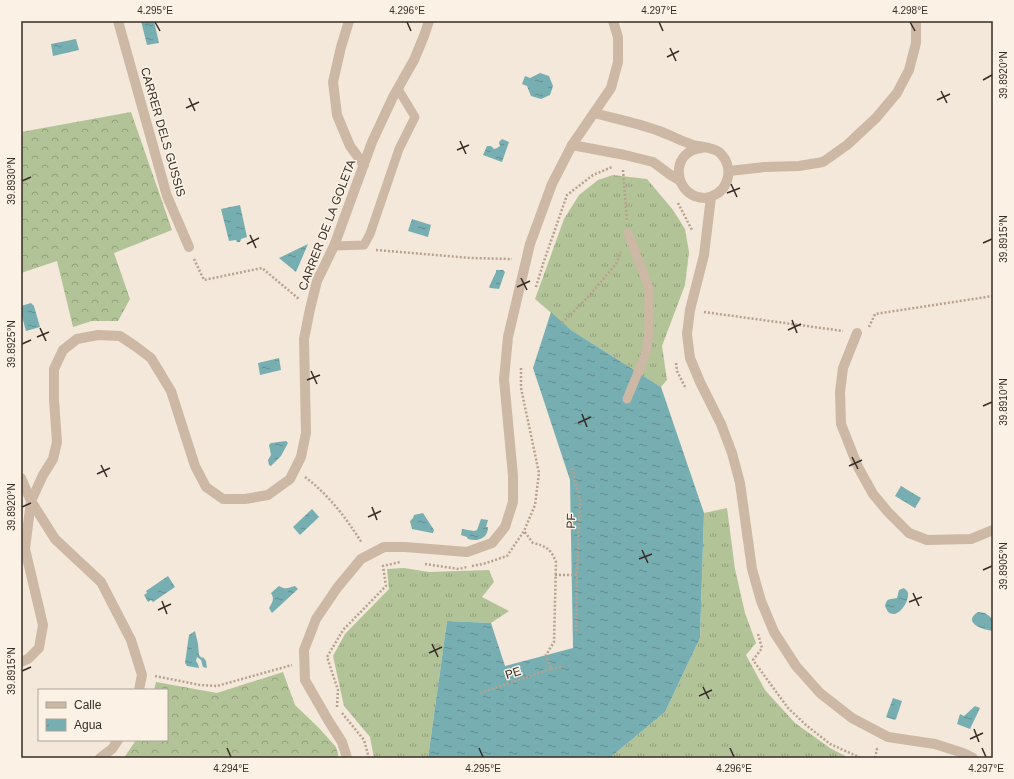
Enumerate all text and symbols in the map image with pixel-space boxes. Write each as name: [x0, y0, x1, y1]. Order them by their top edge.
text: 4.295°E: [137, 5, 173, 16]
text: 4.296°E: [389, 5, 425, 16]
text: 4.297°E: [641, 5, 677, 16]
text: 4.298°E: [892, 5, 928, 16]
text: 39.8920°N: [998, 51, 1009, 99]
street label: CARRER DELS GUSSIS: [138, 66, 188, 198]
text: 39.8930°N: [6, 157, 17, 205]
street label: CARRER DE LA GOLETA: [296, 158, 358, 292]
text: 39.8915°N: [998, 215, 1009, 263]
text: 39.8925°N: [6, 320, 17, 368]
text: 39.8910°N: [998, 378, 1009, 426]
text: 39.8920°N: [6, 483, 17, 531]
street label: PF: [564, 513, 578, 529]
text: 39.8905°N: [998, 542, 1009, 590]
text: 39.8915°N: [6, 647, 17, 695]
street label: PE: [503, 664, 523, 682]
legend: [38, 689, 168, 741]
text: Calle: [74, 698, 102, 712]
text: Agua: [74, 718, 102, 732]
text: 4.294°E: [213, 763, 249, 774]
text: 4.295°E: [465, 763, 501, 774]
text: 4.296°E: [716, 763, 752, 774]
text: 4.297°E: [968, 763, 1004, 774]

